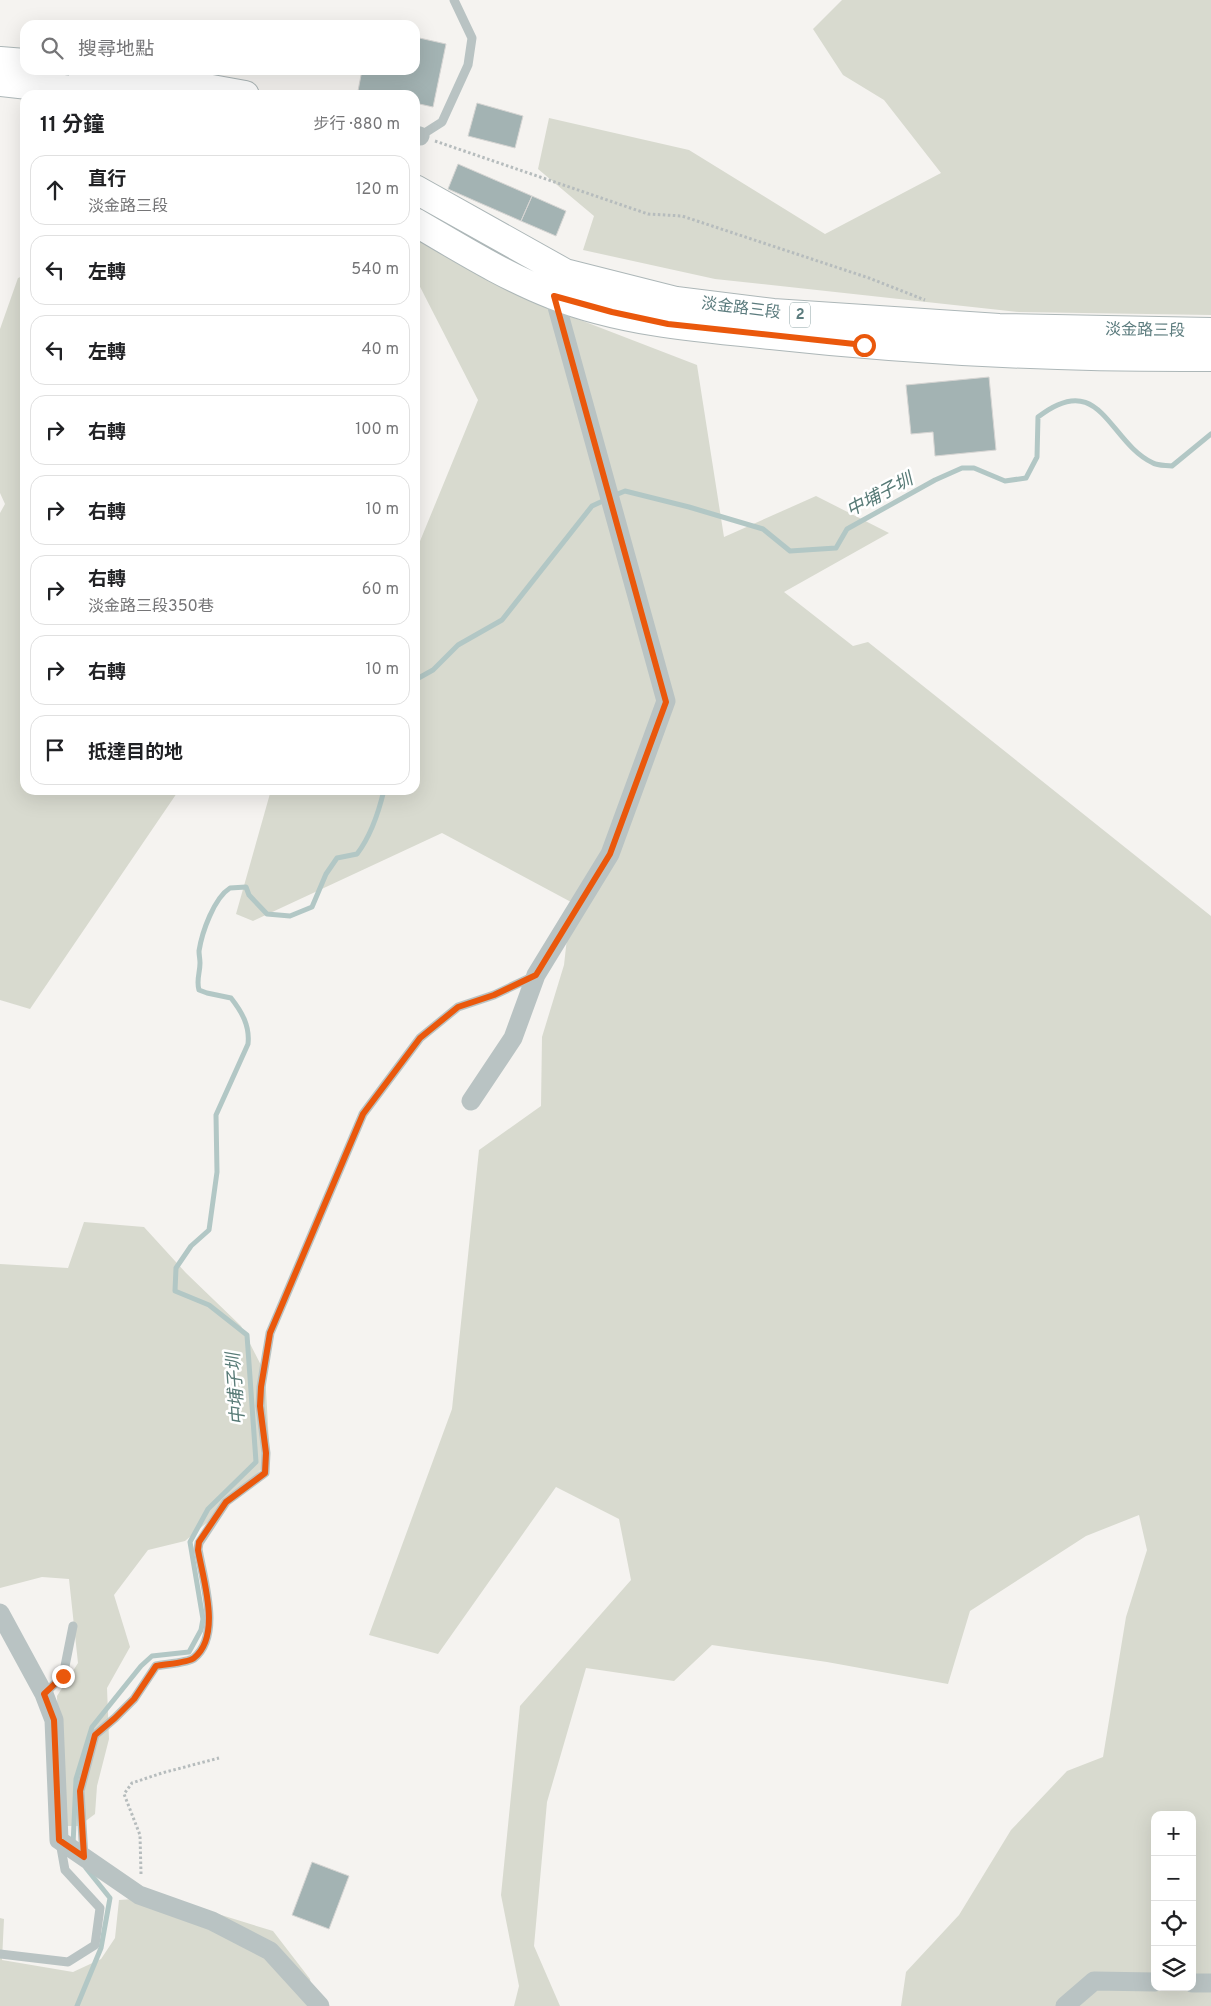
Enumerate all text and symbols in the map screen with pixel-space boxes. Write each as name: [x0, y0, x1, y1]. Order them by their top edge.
search box: [20, 20, 420, 75]
icon: search: [38, 34, 66, 62]
text: 搜尋地點: [78, 38, 154, 62]
text: 11 分鐘: [40, 112, 104, 139]
text: 步行 · 880 m: [314, 115, 400, 135]
text: 直行: [88, 168, 126, 192]
icon: ahead: [41, 176, 69, 204]
text: 120 m: [356, 180, 399, 200]
text: 淡金路三段: [88, 197, 168, 217]
icon: left: [41, 256, 69, 284]
text: 540 m: [351, 260, 399, 280]
text: 左轉: [88, 261, 126, 285]
street label: 淡金路三段: [700, 294, 782, 324]
road number: 2: [790, 302, 810, 328]
street label: 淡金路三段: [1105, 320, 1185, 342]
route start: [853, 334, 876, 357]
icon: left: [41, 336, 69, 364]
text: 40 m: [361, 340, 399, 360]
text: 左轉: [88, 341, 126, 365]
icon: right: [41, 416, 69, 444]
text: 100 m: [355, 420, 399, 440]
text: 右轉: [88, 421, 126, 445]
water label: 中埔子圳: [843, 468, 920, 523]
icon: right: [41, 496, 69, 524]
text: 10 m: [365, 500, 399, 520]
text: 右轉: [88, 501, 126, 525]
text: 右轉: [88, 568, 126, 592]
icon: right: [41, 576, 69, 604]
text: 60 m: [362, 580, 399, 600]
text: 淡金路三段350巷: [88, 597, 214, 617]
icon: right: [41, 656, 69, 684]
text: 10 m: [365, 660, 399, 680]
text: 右轉: [88, 661, 126, 685]
icon: arrive: [41, 736, 69, 764]
text: 抵達目的地: [88, 741, 183, 765]
water label: 中埔子圳: [223, 1349, 251, 1426]
route end: [52, 1665, 75, 1688]
map controls: [1151, 1811, 1196, 1991]
button: +: [1151, 1811, 1196, 1856]
button: −: [1151, 1856, 1196, 1901]
button: locate: [1151, 1901, 1196, 1946]
button: layers: [1151, 1946, 1196, 1991]

